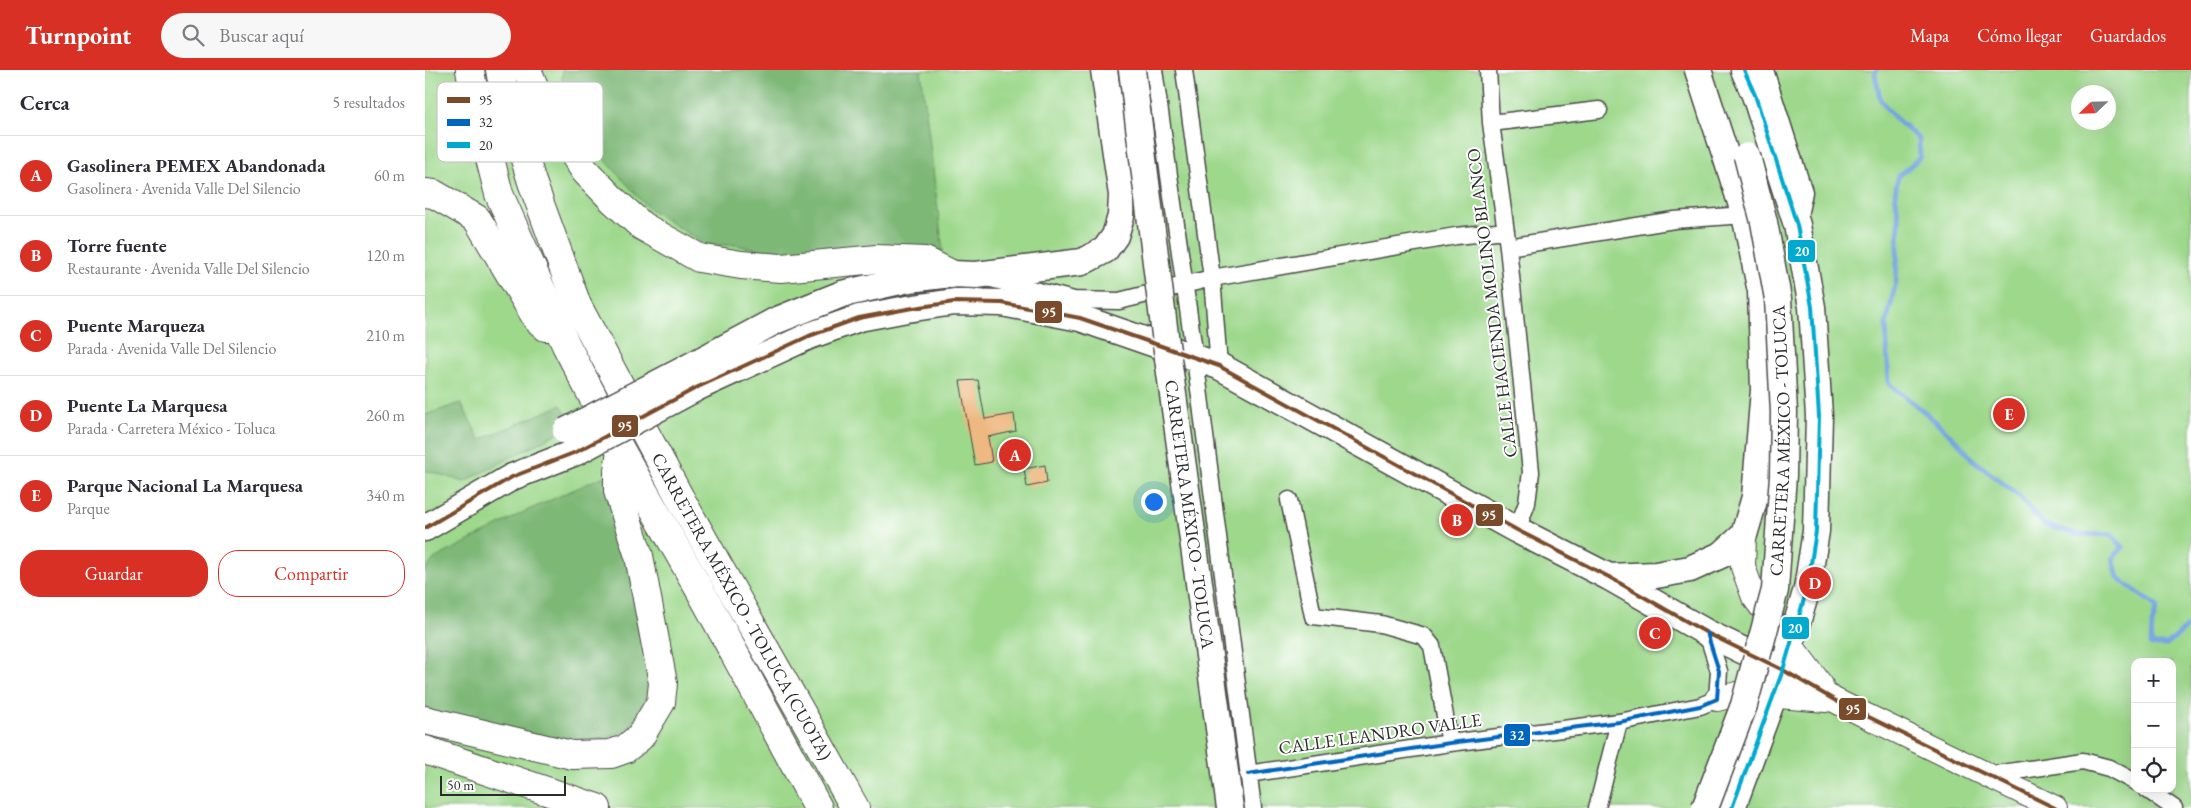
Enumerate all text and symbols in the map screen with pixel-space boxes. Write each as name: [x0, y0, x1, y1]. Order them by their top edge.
search box: [161, 13, 511, 58]
text: Turnpoint: [25, 20, 131, 51]
icon: search: [179, 21, 207, 49]
text: Buscar aquí: [219, 23, 304, 48]
text: Mapa: [1910, 24, 1949, 47]
text: Cómo llegar: [1977, 24, 2062, 47]
text: Guardados: [2090, 24, 2166, 47]
legend: [437, 82, 603, 162]
north arrow: [2071, 85, 2116, 130]
text: Cerca: [20, 89, 70, 116]
text: 95: [479, 91, 492, 109]
text: 5 resultados: [333, 92, 405, 113]
text: 32: [479, 113, 493, 131]
text: 20: [479, 136, 493, 154]
street label: CALLE HACIENDA MOLINO BLANCO: [1461, 147, 1522, 459]
text: Gasolinera PEMEX Abandonada: [67, 153, 326, 178]
text: A: [30, 165, 42, 186]
text: 60 m: [374, 165, 405, 186]
text: Gasolinera · Avenida Valle Del Silencio: [67, 178, 301, 199]
text: Torre fuente: [67, 233, 167, 258]
line badge: 20: [1787, 239, 1816, 263]
text: 20: [1795, 242, 1810, 260]
text: B: [31, 245, 41, 266]
text: 120 m: [366, 245, 405, 266]
text: Restaurante · Avenida Valle Del Silencio: [67, 258, 310, 279]
line badge: 95: [1034, 300, 1063, 324]
text: 95: [1042, 303, 1056, 321]
street label: CARRETERA MÉXICO - TOLUCA: [1764, 304, 1795, 577]
text: Puente Marqueza: [67, 313, 205, 338]
text: C: [30, 325, 42, 346]
text: 210 m: [366, 325, 405, 346]
text: Parada · Avenida Valle Del Silencio: [67, 338, 276, 359]
street label: CARRETERA MÉXICO - TOLUCA: [1160, 378, 1220, 651]
text: Puente La Marquesa: [67, 393, 228, 418]
pin: E: [1993, 395, 2025, 433]
text: D: [30, 405, 42, 426]
text: 260 m: [366, 405, 405, 426]
line badge: 95: [611, 414, 639, 438]
text: 95: [618, 417, 632, 435]
text: Parada · Carretera México - Toluca: [67, 418, 276, 439]
pin: A: [999, 436, 1031, 474]
street label: CARRETERA MÉXICO - TOLUCA (CUOTA): [647, 448, 837, 764]
text: Parque Nacional La Marquesa: [67, 473, 303, 498]
text: E: [31, 485, 41, 506]
text: 340 m: [366, 485, 405, 506]
your location: [1141, 489, 1167, 515]
text: Parque: [67, 498, 110, 519]
pin: B: [1441, 501, 1473, 539]
line badge: 95: [1475, 503, 1504, 527]
text: 95: [1482, 506, 1496, 524]
button: Guardar: [20, 550, 208, 597]
button: Compartir: [218, 550, 405, 597]
pin: D: [1799, 564, 1831, 602]
pin: C: [1639, 614, 1671, 652]
line badge: 20: [1781, 616, 1810, 640]
text: 20: [1788, 619, 1803, 637]
map controls: [2131, 658, 2176, 793]
button: +: [2131, 658, 2176, 703]
line badge: 95: [1838, 697, 1867, 721]
text: 95: [1846, 700, 1860, 718]
button: −: [2131, 703, 2176, 748]
street label: CALLE LEANDRO VALLE: [1277, 708, 1483, 759]
line badge: 32: [1503, 723, 1531, 747]
text: 32: [1510, 726, 1525, 744]
button: locate: [2131, 748, 2176, 793]
scale bar: [440, 773, 566, 796]
text: 50 m: [447, 776, 474, 794]

